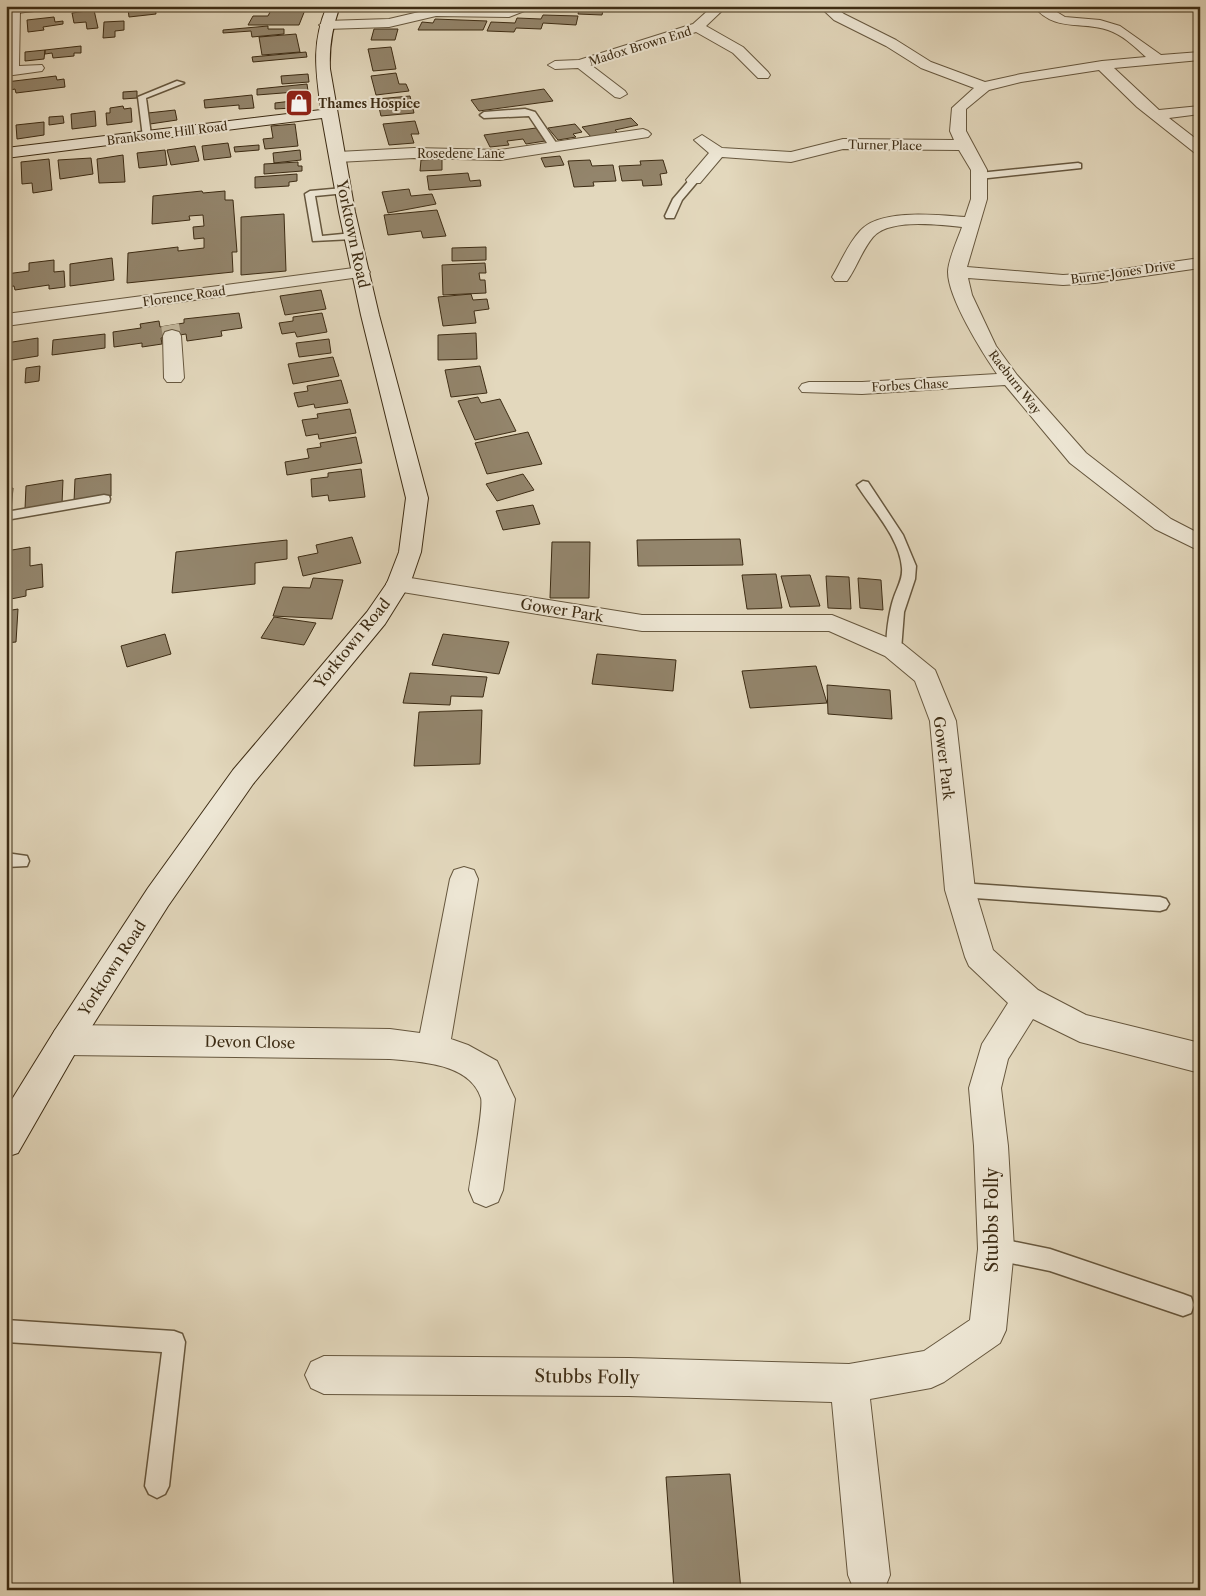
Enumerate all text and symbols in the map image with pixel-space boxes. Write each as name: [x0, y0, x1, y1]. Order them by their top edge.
street label: Madox Brown End: [587, 23, 694, 69]
shop icon: Thames Hospice: [284, 88, 314, 118]
place label: Thames Hospice: [318, 96, 420, 111]
street label: Branksome Hill Road: [106, 118, 229, 148]
street label: Turner Place: [848, 137, 922, 153]
street label: Rosedene Lane: [417, 146, 505, 161]
street label: Yorktown Road: [332, 177, 374, 290]
street label: Burne-Jones Drive: [1070, 257, 1177, 287]
street label: Florence Road: [142, 283, 227, 309]
street label: Raeburn Way: [986, 347, 1045, 417]
street label: Forbes Chase: [871, 375, 949, 395]
street label: Yorktown Road: [309, 594, 394, 692]
street label: Gower Park: [519, 594, 606, 626]
street label: Gower Park: [929, 715, 959, 802]
street label: Yorktown Road: [74, 917, 150, 1020]
street label: Devon Close: [204, 1032, 296, 1052]
street label: Stubbs Folly: [981, 1166, 1003, 1273]
street label: Stubbs Folly: [534, 1365, 641, 1389]

